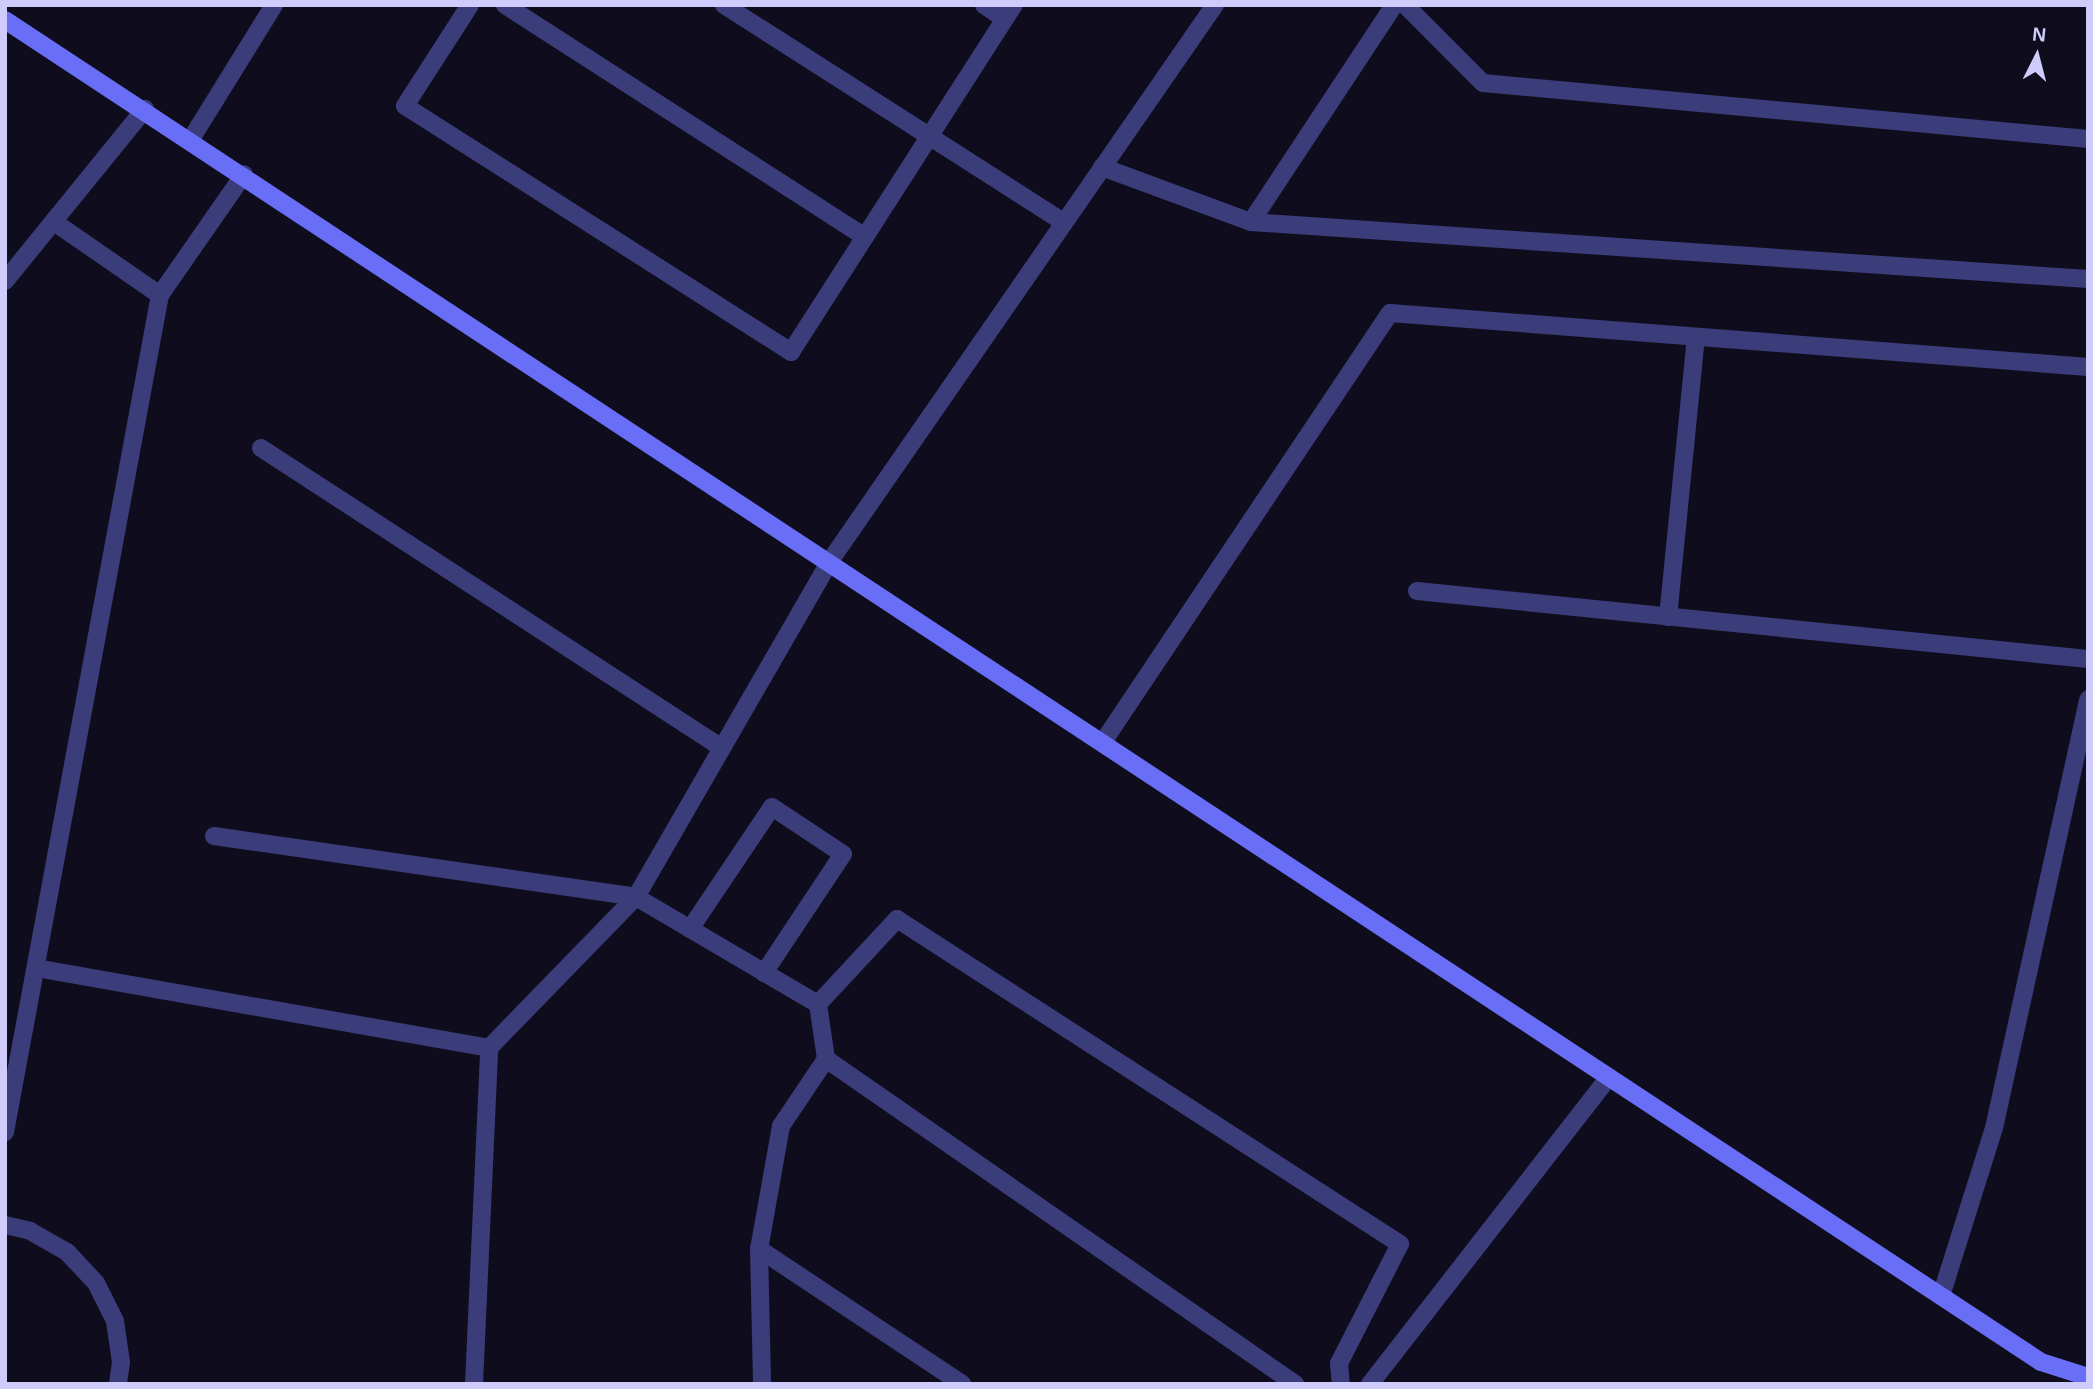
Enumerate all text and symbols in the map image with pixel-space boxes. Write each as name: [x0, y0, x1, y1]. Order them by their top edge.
north arrow: [2002, 21, 2072, 91]
text: N: [2031, 23, 2047, 46]

